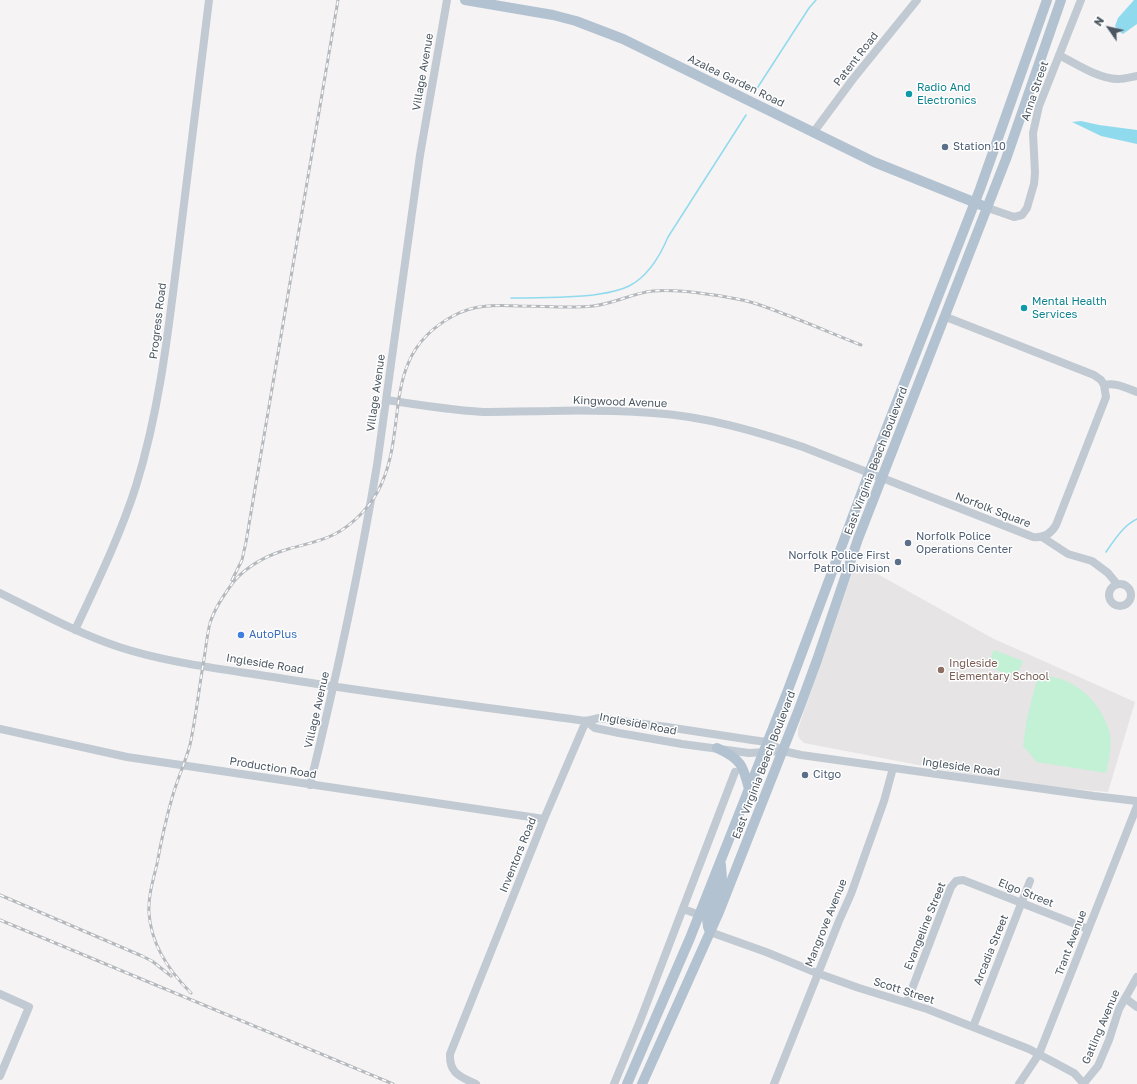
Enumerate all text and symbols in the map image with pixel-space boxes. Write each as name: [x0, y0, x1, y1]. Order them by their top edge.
north arrow: [1089, 8, 1129, 48]
text: N: [1091, 14, 1106, 28]
street label: Patent Road: [831, 29, 881, 89]
street label: Village Avenue: [410, 32, 436, 112]
street label: Azalea Garden Road: [686, 52, 786, 110]
street label: Anna Street: [1019, 59, 1051, 123]
place label: Radio And Electronics: [917, 81, 976, 107]
marker: Radio And Electronics: [904, 89, 914, 99]
place label: Station 10: [953, 140, 1006, 154]
marker: Station 10: [940, 142, 950, 152]
street label: Progress Road: [147, 282, 169, 360]
place label: Mental Health Services: [1032, 295, 1107, 321]
marker: Mental Health Services: [1019, 303, 1029, 313]
street label: Village Avenue: [364, 353, 388, 433]
street label: East Virginia Beach Boulevard: [842, 385, 910, 537]
street label: Kingwood Avenue: [573, 394, 667, 410]
street label: Norfolk Square: [953, 490, 1033, 530]
place label: Norfolk Police Operations Center: [916, 530, 1012, 556]
marker: Norfolk Police Operations Center: [903, 538, 913, 548]
place label: Norfolk Police First Patrol Division: [788, 549, 890, 575]
marker: Norfolk Police First Patrol Division: [893, 557, 903, 567]
place label: AutoPlus: [249, 628, 297, 642]
marker: AutoPlus: [236, 630, 246, 640]
street label: Ingleside Road: [225, 651, 305, 677]
place label: Ingleside Elementary School: [949, 657, 1049, 683]
marker: Ingleside Elementary School: [936, 665, 946, 675]
street label: Village Avenue: [302, 670, 332, 750]
street label: East Virginia Beach Boulevard: [730, 689, 798, 841]
street label: Ingleside Road: [598, 710, 678, 738]
street label: Production Road: [229, 755, 317, 781]
street label: Ingleside Road: [921, 755, 1001, 779]
place label: Citgo: [813, 768, 841, 782]
marker: Citgo: [800, 770, 810, 780]
street label: Inventors Road: [497, 816, 539, 894]
street label: Elgo Street: [996, 876, 1056, 910]
street label: Mangrove Avenue: [802, 877, 850, 969]
street label: Evangeline Street: [901, 880, 949, 972]
street label: Trant Avenue: [1052, 908, 1090, 978]
street label: Arcadia Street: [971, 913, 1011, 987]
street label: Scott Street: [872, 975, 936, 1007]
street label: Gatling Avenue: [1079, 988, 1123, 1066]

